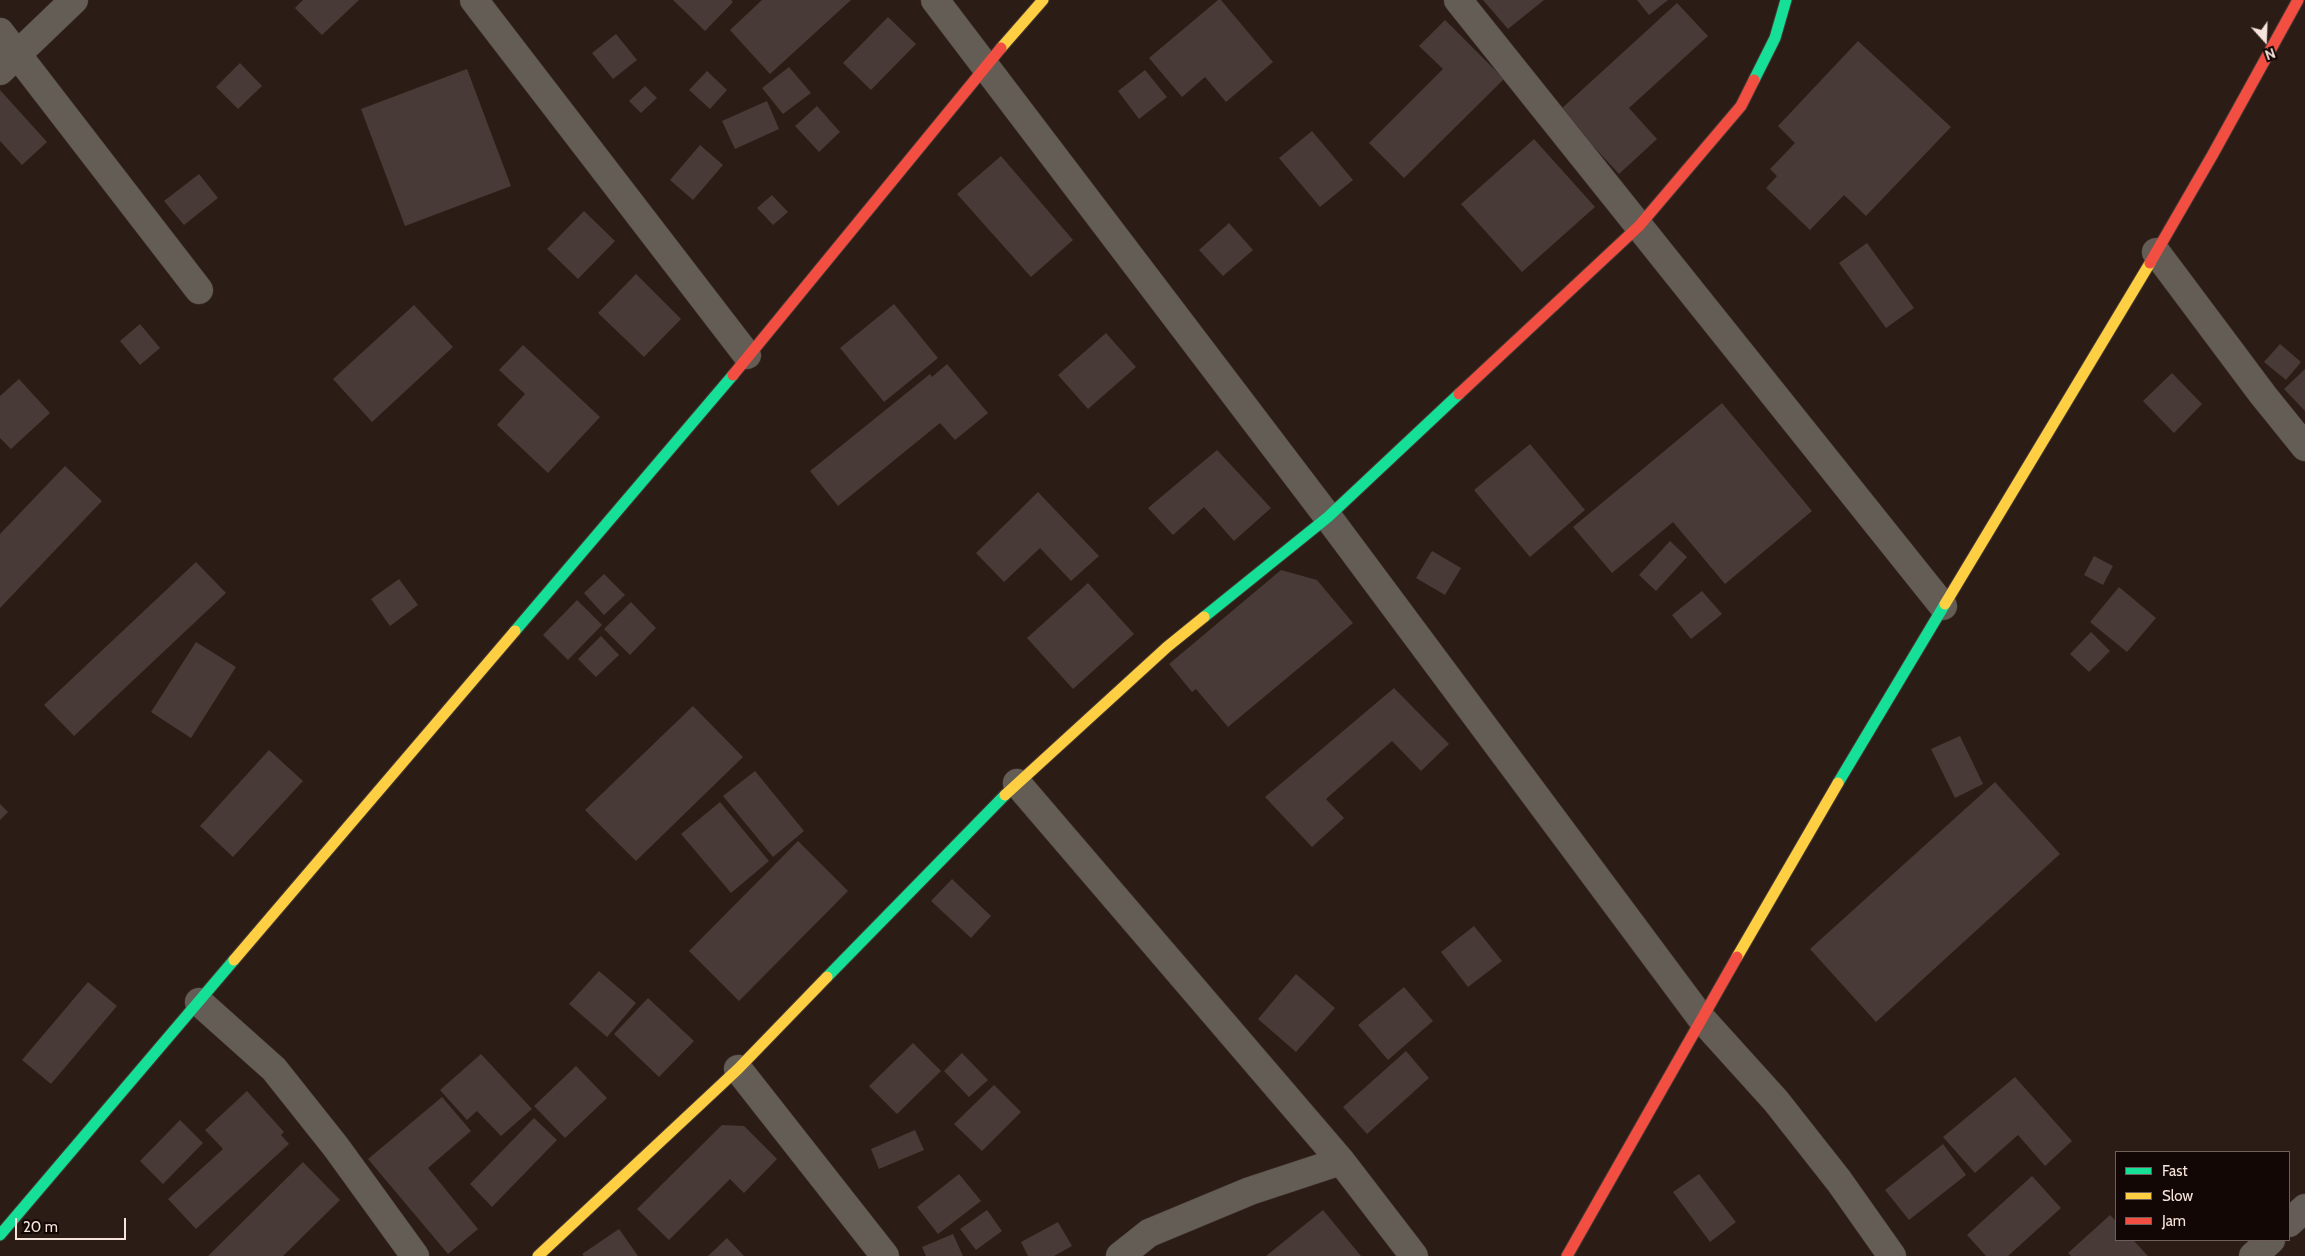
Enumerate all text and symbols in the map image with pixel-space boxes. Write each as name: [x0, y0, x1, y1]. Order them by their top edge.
north arrow: [2240, 15, 2290, 65]
text: N: [2262, 44, 2278, 64]
legend: [2115, 1151, 2290, 1241]
text: Fast: [2162, 1162, 2187, 1180]
text: Slow: [2162, 1187, 2193, 1205]
scale bar: [18, 1208, 129, 1240]
text: Jam: [2162, 1212, 2186, 1230]
text: 20 m: [23, 1218, 58, 1236]

